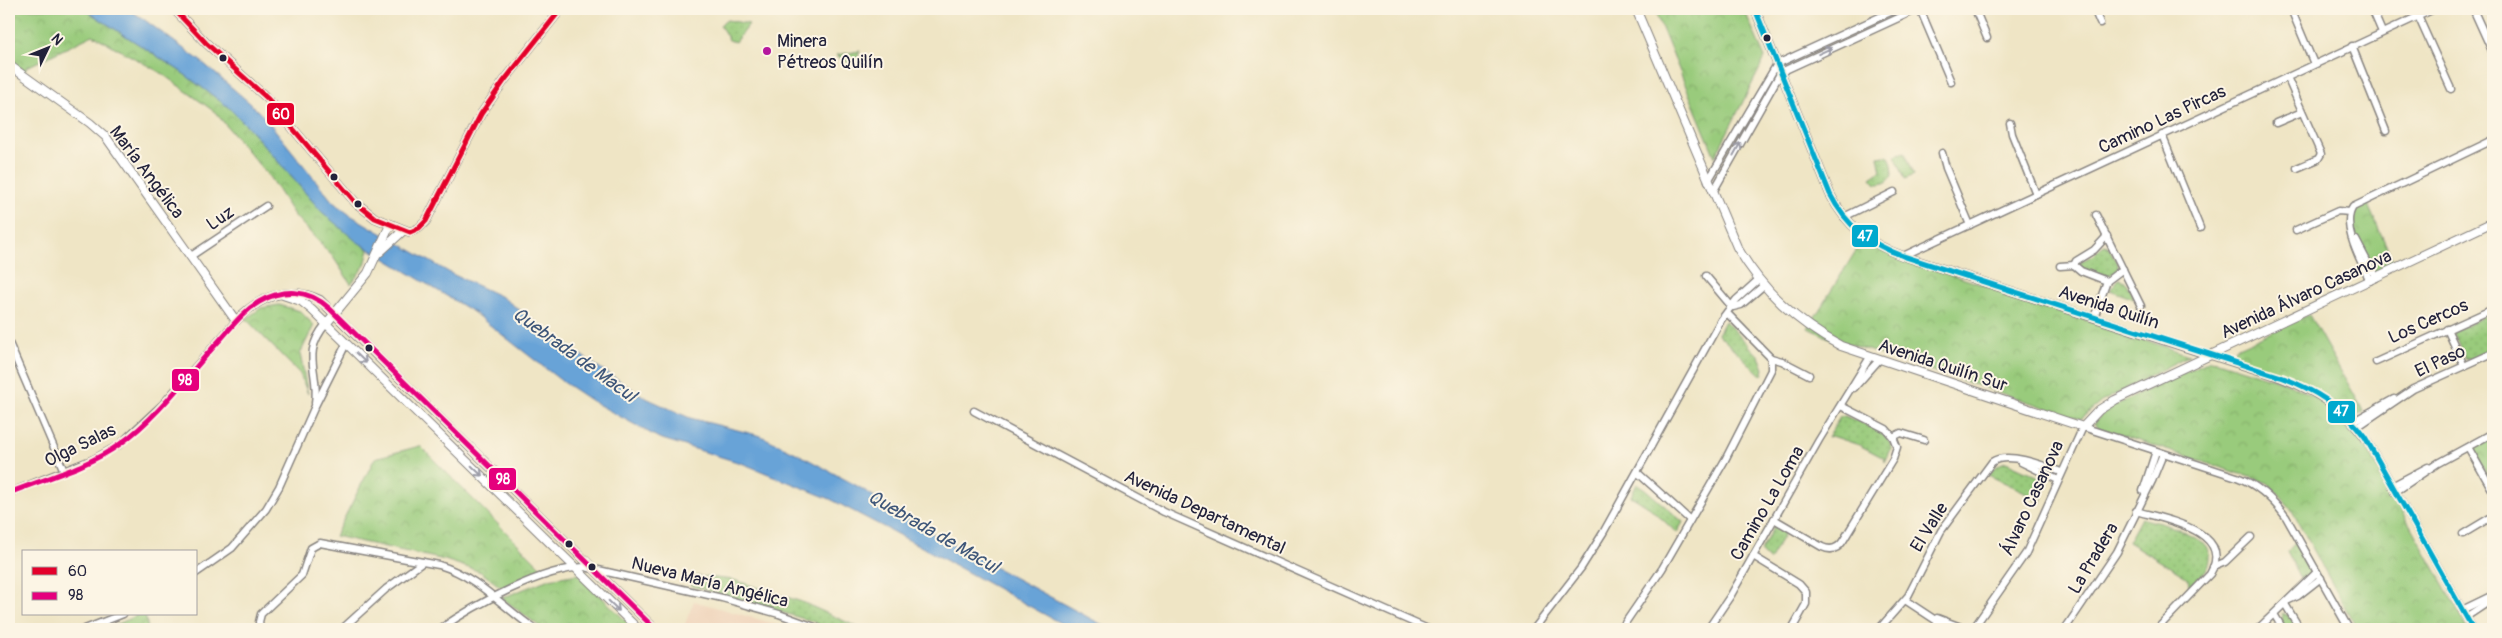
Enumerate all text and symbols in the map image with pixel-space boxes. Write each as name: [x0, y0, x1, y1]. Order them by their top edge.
north arrow: [22, 22, 72, 72]
text: N: [48, 30, 67, 49]
place label: Minera Pétreos Quilín: [777, 30, 883, 74]
unlabelled marker: [1762, 33, 1772, 43]
marker: Minera Pétreos Quilín: [761, 45, 773, 57]
one-way arrow: [1817, 46, 1832, 56]
unlabelled marker: [218, 53, 228, 63]
street label: Camino Las Pircas: [2095, 80, 2230, 159]
line badge: 60: [266, 102, 295, 126]
text: 60: [272, 106, 290, 123]
street label: María Angélica: [104, 121, 189, 223]
one-way arrow: [1732, 143, 1742, 157]
unlabelled marker: [329, 172, 339, 182]
unlabelled marker: [353, 199, 363, 209]
street label: Luz: [202, 201, 239, 236]
line badge: 47: [1851, 224, 1879, 248]
text: 47: [1857, 228, 1873, 245]
street label: Avenida Álvaro Casanova: [2217, 245, 2395, 344]
street label: Avenida Quilín: [2056, 280, 2162, 335]
street label: Los Cercos: [2385, 294, 2472, 349]
water label: Quebrada de Macul: [508, 302, 643, 409]
street label: Avenida Quilín Sur: [1875, 334, 2011, 397]
street label: El Paso: [2411, 340, 2469, 383]
unlabelled marker: [364, 343, 374, 353]
one-way arrow: [354, 352, 367, 364]
line badge: 98: [171, 368, 200, 392]
text: 98: [178, 372, 192, 389]
line badge: 47: [2327, 400, 2356, 424]
text: 47: [2333, 403, 2349, 420]
street label: Olga Salas: [41, 418, 120, 473]
street label: Álvaro Casanova: [1996, 437, 2069, 560]
street label: Camino La Loma: [1725, 442, 1810, 565]
one-way arrow: [471, 465, 483, 478]
street label: Avenida Departamental: [1121, 465, 1289, 560]
line badge: 98: [488, 467, 517, 491]
text: 98: [496, 471, 510, 488]
water label: Quebrada de Macul: [864, 485, 1005, 580]
street label: El Valle: [1905, 498, 1954, 556]
street label: La Pradera: [2063, 518, 2124, 598]
unlabelled marker: [564, 539, 574, 549]
legend: [22, 550, 198, 616]
street label: Nueva María Angélica: [629, 552, 791, 613]
text: 60: [68, 562, 87, 581]
unlabelled marker: [587, 562, 597, 572]
text: 98: [68, 586, 84, 605]
one-way arrow: [608, 599, 620, 612]

